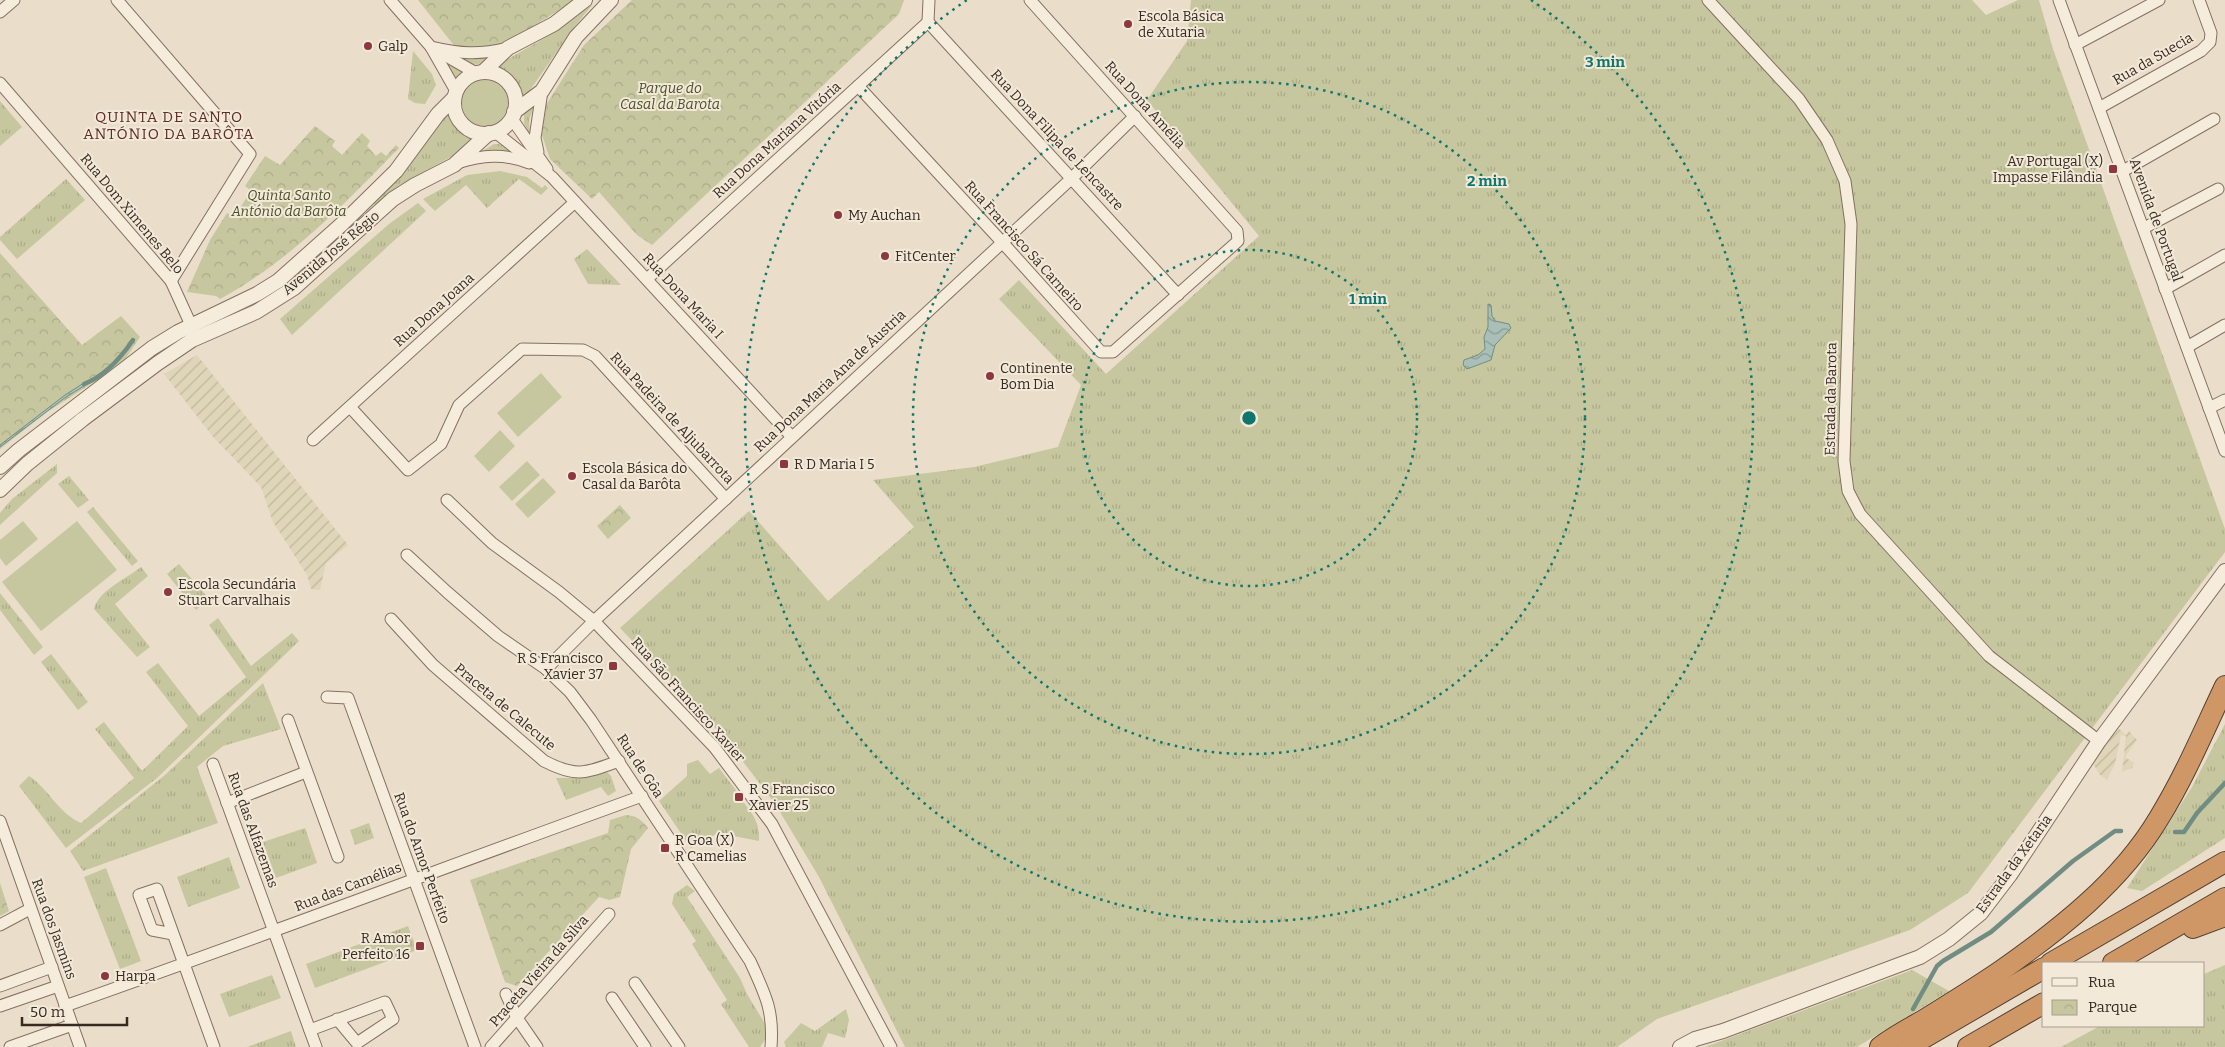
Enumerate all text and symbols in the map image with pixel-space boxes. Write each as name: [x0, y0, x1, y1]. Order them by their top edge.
place label: Escola Básica de Xutaria: [1138, 8, 1225, 41]
marker: Escola Básica de Xutaria: [1122, 18, 1134, 30]
street label: Rua da Suecia: [2110, 29, 2196, 89]
place label: Galp: [378, 38, 408, 55]
marker: Galp: [362, 40, 374, 52]
text: 3 min: [1585, 53, 1625, 71]
street label: Rua Dona Amélia: [1101, 58, 1189, 152]
street label: Rua Dona Filipa de Lencastre: [987, 66, 1127, 214]
street label: Rua Dona Mariana Vitória: [710, 78, 845, 202]
park label: Parque do Casal da Barota: [620, 80, 720, 113]
district label: QUINTA DE SANTO ANTÓNIO DA BARÔTA: [83, 108, 255, 143]
street label: Rua Dom Ximenes Belo: [77, 150, 187, 278]
place label: Av Portugal (X) Impasse Filândia: [1993, 153, 2103, 186]
street label: Avenida de Portugal: [2126, 156, 2186, 284]
marker: Av Portugal (X) Impasse Filândia: [2107, 163, 2119, 175]
text: 2 min: [1467, 172, 1507, 190]
street label: Rua Francisco Sá Carneiro: [961, 177, 1087, 315]
park label: Quinta Santo António da Barôta: [230, 187, 347, 220]
street label: Avenida José Régio: [279, 207, 383, 299]
place label: My Auchan: [848, 207, 921, 224]
marker: My Auchan: [832, 209, 844, 221]
place label: FitCenter: [895, 248, 956, 265]
street label: Rua Dona Maria I: [639, 250, 727, 342]
marker: FitCenter: [879, 250, 891, 262]
street label: Rua Dona Joana: [390, 269, 478, 350]
text: 1 min: [1349, 290, 1387, 308]
street label: Rua Dona Maria Ana de Áustria: [750, 305, 910, 456]
street label: Estrada da Barota: [1822, 342, 1840, 456]
street label: Rua Padeira de Aljubarrota: [607, 349, 738, 487]
place label: Continente Bom Dia: [1000, 360, 1073, 393]
marker: Continente Bom Dia: [984, 370, 996, 382]
centre of rings: [1240, 409, 1258, 427]
place label: R D Maria I 5: [794, 456, 874, 473]
marker: R D Maria I 5: [778, 458, 790, 470]
place label: Escola Básica do Casal da Barôta: [582, 460, 687, 493]
marker: Escola Básica do Casal da Barôta: [566, 470, 578, 482]
place label: Escola Secundária Stuart Carvalhais: [178, 576, 297, 609]
marker: Escola Secundária Stuart Carvalhais: [162, 586, 174, 598]
street label: Rua São Francisco Xavier: [627, 634, 749, 766]
place label: R S Francisco Xavier 37: [517, 650, 603, 683]
street label: Praceta de Calecute: [451, 660, 559, 754]
marker: R S Francisco Xavier 37: [607, 660, 619, 672]
street label: Rua de Gôa: [613, 731, 667, 801]
street label: Rua das Alfazemas: [224, 770, 282, 890]
place label: R S Francisco Xavier 25: [749, 781, 835, 814]
street label: Rua do Amor Perfeito: [390, 790, 454, 926]
marker: R S Francisco Xavier 25: [733, 791, 745, 803]
street label: Estrada da Xetaria: [1973, 811, 2056, 917]
place label: R Goa (X) R Camelias: [675, 832, 747, 865]
marker: R Goa (X) R Camelias: [659, 842, 671, 854]
street label: Rua das Camélias: [292, 859, 404, 915]
street label: Rua dos Jasmins: [28, 876, 80, 982]
street label: Praceta Vieira da Silva: [486, 912, 592, 1030]
place label: R Amor Perfeito 16: [342, 930, 410, 963]
marker: R Amor Perfeito 16: [414, 940, 426, 952]
legend: [2042, 962, 2205, 1027]
place label: Harpa: [115, 968, 156, 985]
marker: Harpa: [99, 970, 111, 982]
text: Rua: [2088, 973, 2115, 991]
scale bar: [22, 994, 128, 1026]
text: Parque: [2088, 998, 2137, 1016]
text: 50 m: [30, 1003, 66, 1021]

